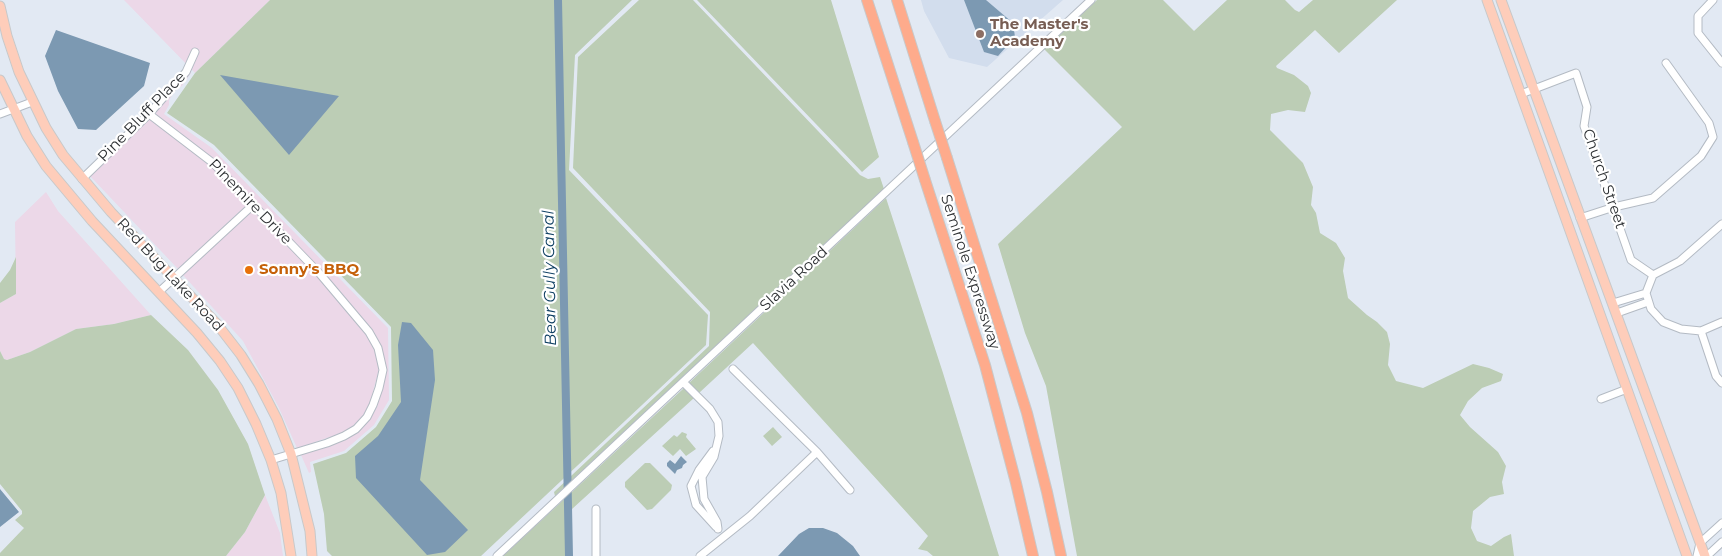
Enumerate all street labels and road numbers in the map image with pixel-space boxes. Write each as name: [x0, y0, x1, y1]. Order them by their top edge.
street label: Pine Bluff Place: [94, 68, 190, 166]
street label: Church Street: [1578, 127, 1630, 231]
street label: Pinemire Drive: [205, 155, 295, 249]
street label: Seminole Expressway: [936, 192, 1004, 352]
street label: Red Bug Lake Road: [113, 215, 227, 335]
street label: Slavia Road: [756, 243, 832, 315]

